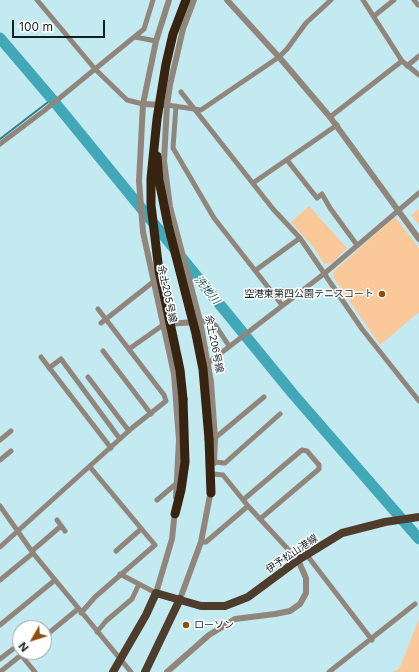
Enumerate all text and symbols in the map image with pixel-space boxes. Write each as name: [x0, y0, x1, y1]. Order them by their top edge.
scale bar: [14, 12, 107, 38]
text: 100 m: [19, 19, 53, 34]
street label: 余土205号線: [155, 264, 179, 324]
water label: 洗地川: [191, 273, 223, 307]
place label: 空港東第四公園テニスコート: [244, 288, 374, 300]
marker: 空港東第四公園テニスコート: [377, 289, 387, 299]
street label: 余土206号線: [203, 314, 225, 374]
street label: 伊予松山港線: [264, 532, 320, 576]
place label: ローソン: [194, 619, 234, 631]
north arrow: [12, 620, 52, 660]
marker: ローソン: [181, 620, 191, 630]
text: N: [15, 639, 32, 655]

